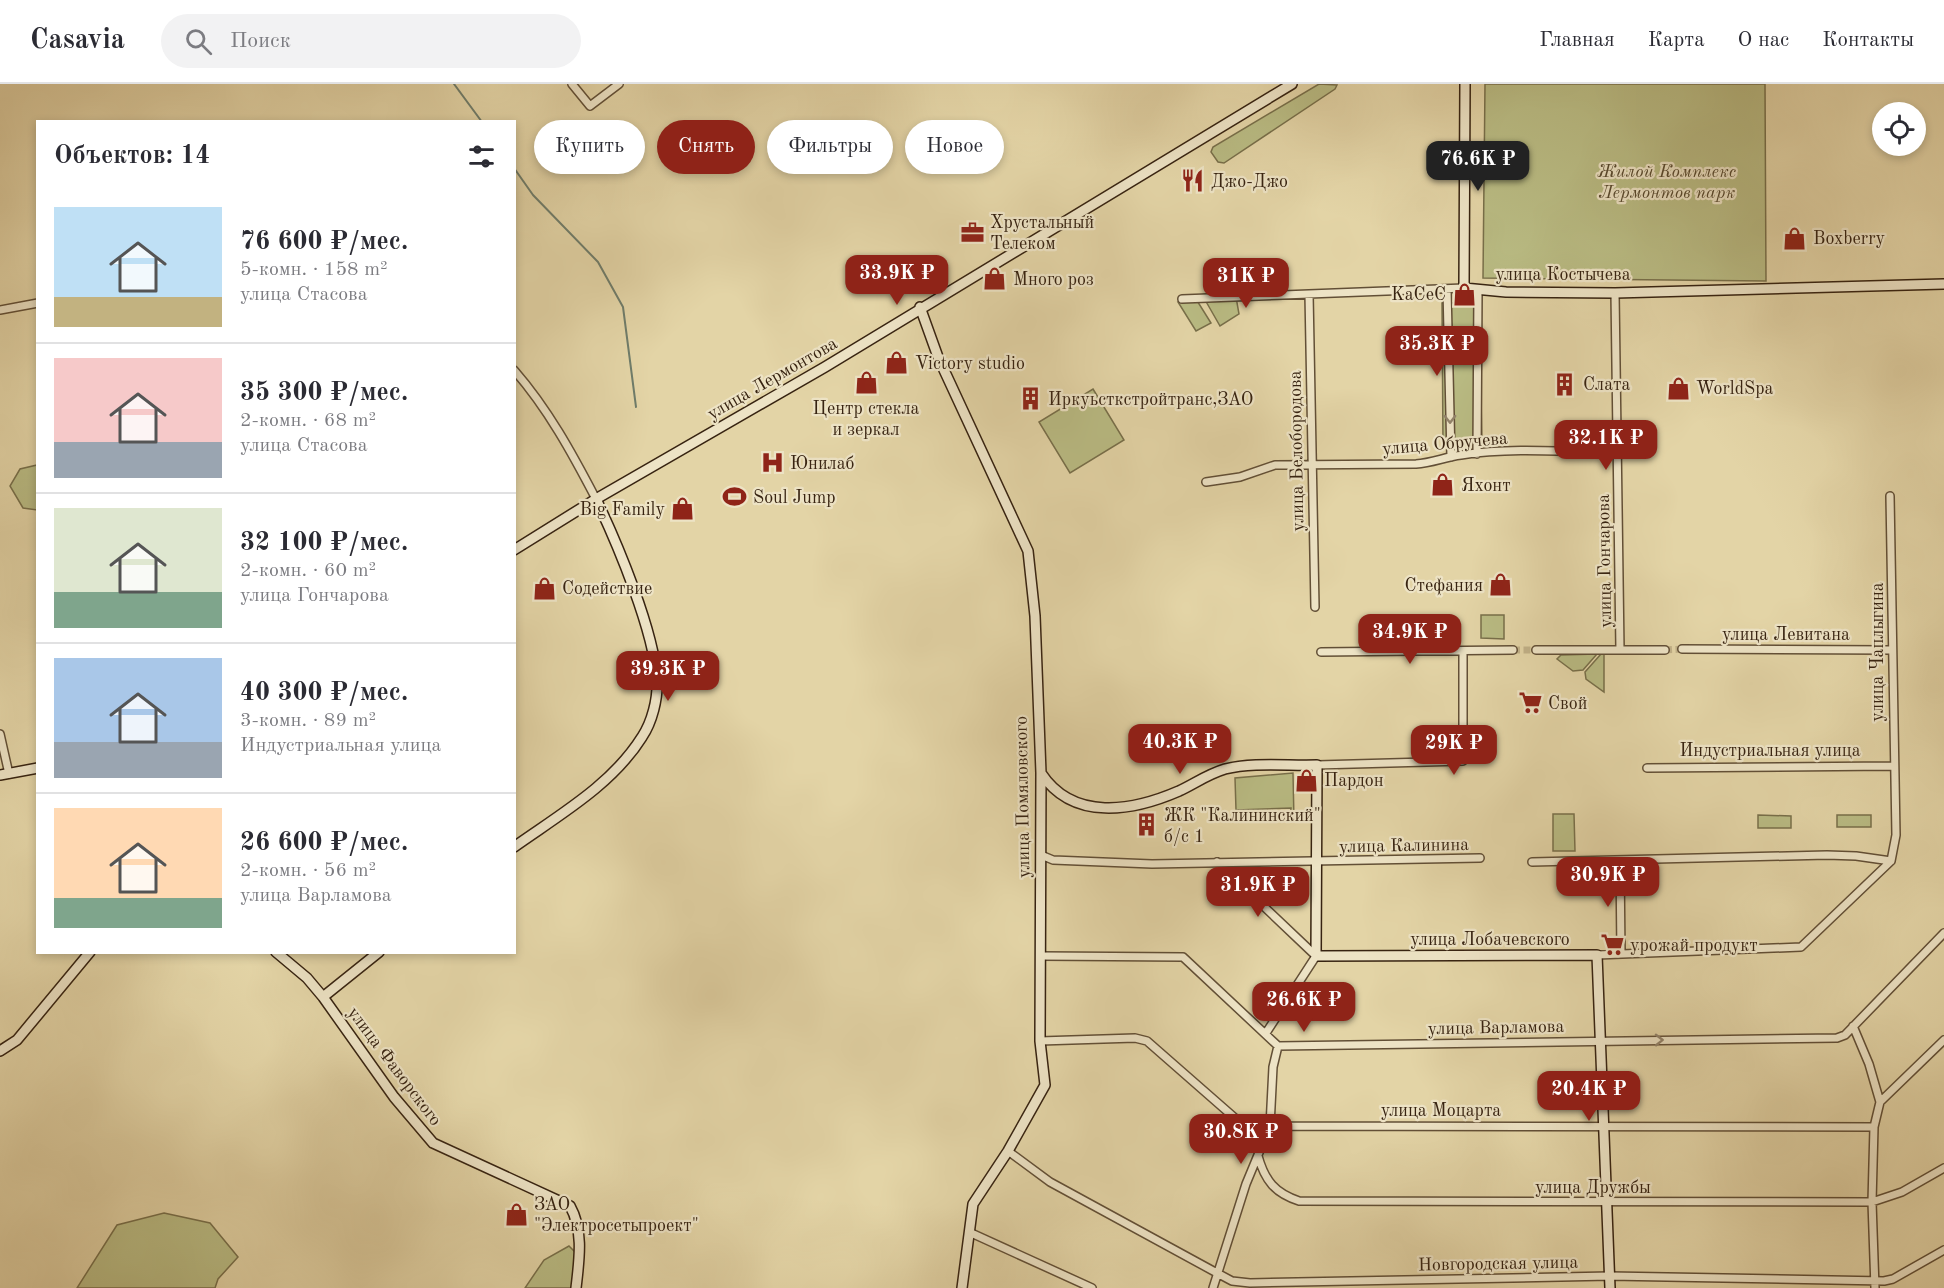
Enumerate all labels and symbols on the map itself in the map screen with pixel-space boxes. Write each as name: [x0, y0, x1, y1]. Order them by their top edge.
pin: 76.6K ₽: [1423, 141, 1533, 192]
park label: Жилой Комплекс Лермонтов парк: [1598, 163, 1736, 202]
restaurant icon: Джо-Джо: [1180, 168, 1206, 194]
place label: Джо-Джо: [1211, 173, 1288, 191]
place label: Хрустальный Телеком: [990, 214, 1094, 253]
office icon: Хрустальный Телеком: [959, 219, 985, 245]
shop icon: Boxberry: [1782, 225, 1808, 251]
place label: Boxberry: [1813, 230, 1886, 248]
pin: 33.9K ₽: [842, 255, 952, 306]
pin: 31K ₽: [1204, 258, 1288, 309]
shop icon: Много роз: [982, 266, 1008, 292]
street label: улица Костычева: [1495, 266, 1631, 284]
place label: Много роз: [1013, 271, 1094, 289]
shop icon: KaCeC: [1451, 281, 1477, 307]
place label: KaCeC: [1391, 286, 1446, 304]
pin: 35.3K ₽: [1382, 326, 1492, 377]
street label: улица Лермонтова: [704, 334, 841, 423]
shop icon: Victory studio: [884, 350, 910, 376]
place label: Victory studio: [915, 355, 1025, 373]
shop icon: Центр стекла и зеркал: [853, 369, 879, 395]
street label: улица Белобородова: [1287, 370, 1307, 532]
building icon: Слата: [1552, 371, 1578, 397]
shop icon: WorldSpa: [1665, 375, 1691, 401]
place label: Слата: [1583, 376, 1631, 394]
place label: WorldSpa: [1696, 380, 1774, 398]
building icon: Иркуьсткстройтранс,ЗАО: [1017, 386, 1043, 412]
place label: Иркуьсткстройтранс,ЗАО: [1048, 391, 1253, 409]
place label: Центр стекла и зеркал: [812, 400, 920, 439]
one-way arrow: [1444, 414, 1456, 423]
pin: 32.1K ₽: [1551, 420, 1661, 471]
street label: улица Обручева: [1382, 430, 1509, 458]
hospital icon: Юнилаб: [759, 450, 785, 476]
place label: Юнилаб: [790, 455, 855, 473]
shop icon: Яхонт: [1430, 472, 1456, 498]
place label: Яхонт: [1461, 477, 1511, 495]
sports icon: Soul Jump: [722, 484, 748, 510]
place label: Soul Jump: [753, 489, 836, 507]
street label: улица Гончарова: [1595, 494, 1615, 628]
shop icon: Big Family: [670, 496, 696, 522]
place label: Big Family: [580, 501, 665, 519]
shop icon: Стефания: [1488, 572, 1514, 598]
shop icon: Содействие: [531, 575, 557, 601]
place label: Стефания: [1404, 577, 1483, 596]
place label: Содействие: [562, 580, 652, 598]
street label: улица Чаплыгина: [1869, 582, 1887, 722]
pin: 34.9K ₽: [1355, 614, 1465, 665]
street label: улица Левитана: [1722, 626, 1850, 644]
pin: 39.3K ₽: [613, 651, 723, 702]
supermarket icon: Свой: [1517, 690, 1543, 716]
place label: Свой: [1548, 695, 1587, 713]
street label: улица Помяловского: [1013, 716, 1033, 878]
pin: 40.3K ₽: [1125, 724, 1235, 775]
pin: 29K ₽: [1412, 725, 1496, 776]
street label: Индустриальная улица: [1679, 742, 1861, 760]
shop icon: Пардон: [1293, 767, 1319, 793]
place label: Пардон: [1324, 772, 1384, 790]
place label: ЖК "Калининский" б/с 1: [1164, 807, 1321, 846]
building icon: ЖК "Калининский" б/с 1: [1133, 812, 1159, 838]
street label: улица Калинина: [1339, 836, 1469, 856]
pin: 30.9K ₽: [1553, 857, 1663, 908]
pin: 31.9K ₽: [1203, 867, 1313, 918]
street label: улица Лобачевского: [1410, 931, 1570, 949]
supermarket icon: урожай продукт: [1599, 932, 1625, 958]
place label: урожай продукт: [1630, 937, 1758, 955]
pin: 26.6K ₽: [1249, 982, 1359, 1033]
street label: улица Фаворского: [344, 1004, 445, 1129]
street label: улица Варламова: [1428, 1018, 1565, 1038]
one-way arrow: [1655, 1034, 1664, 1046]
pin: 20.4K ₽: [1534, 1071, 1644, 1122]
street label: улица Моцарта: [1381, 1102, 1501, 1120]
pin: 30.8K ₽: [1186, 1114, 1296, 1165]
street label: улица Дружбы: [1535, 1179, 1651, 1197]
place label: ЗАО "Электросетьпроект": [534, 1196, 699, 1235]
shop icon: ЗАО "Электросетьпроект": [503, 1201, 529, 1227]
street label: Новгородская улица: [1418, 1254, 1578, 1274]

